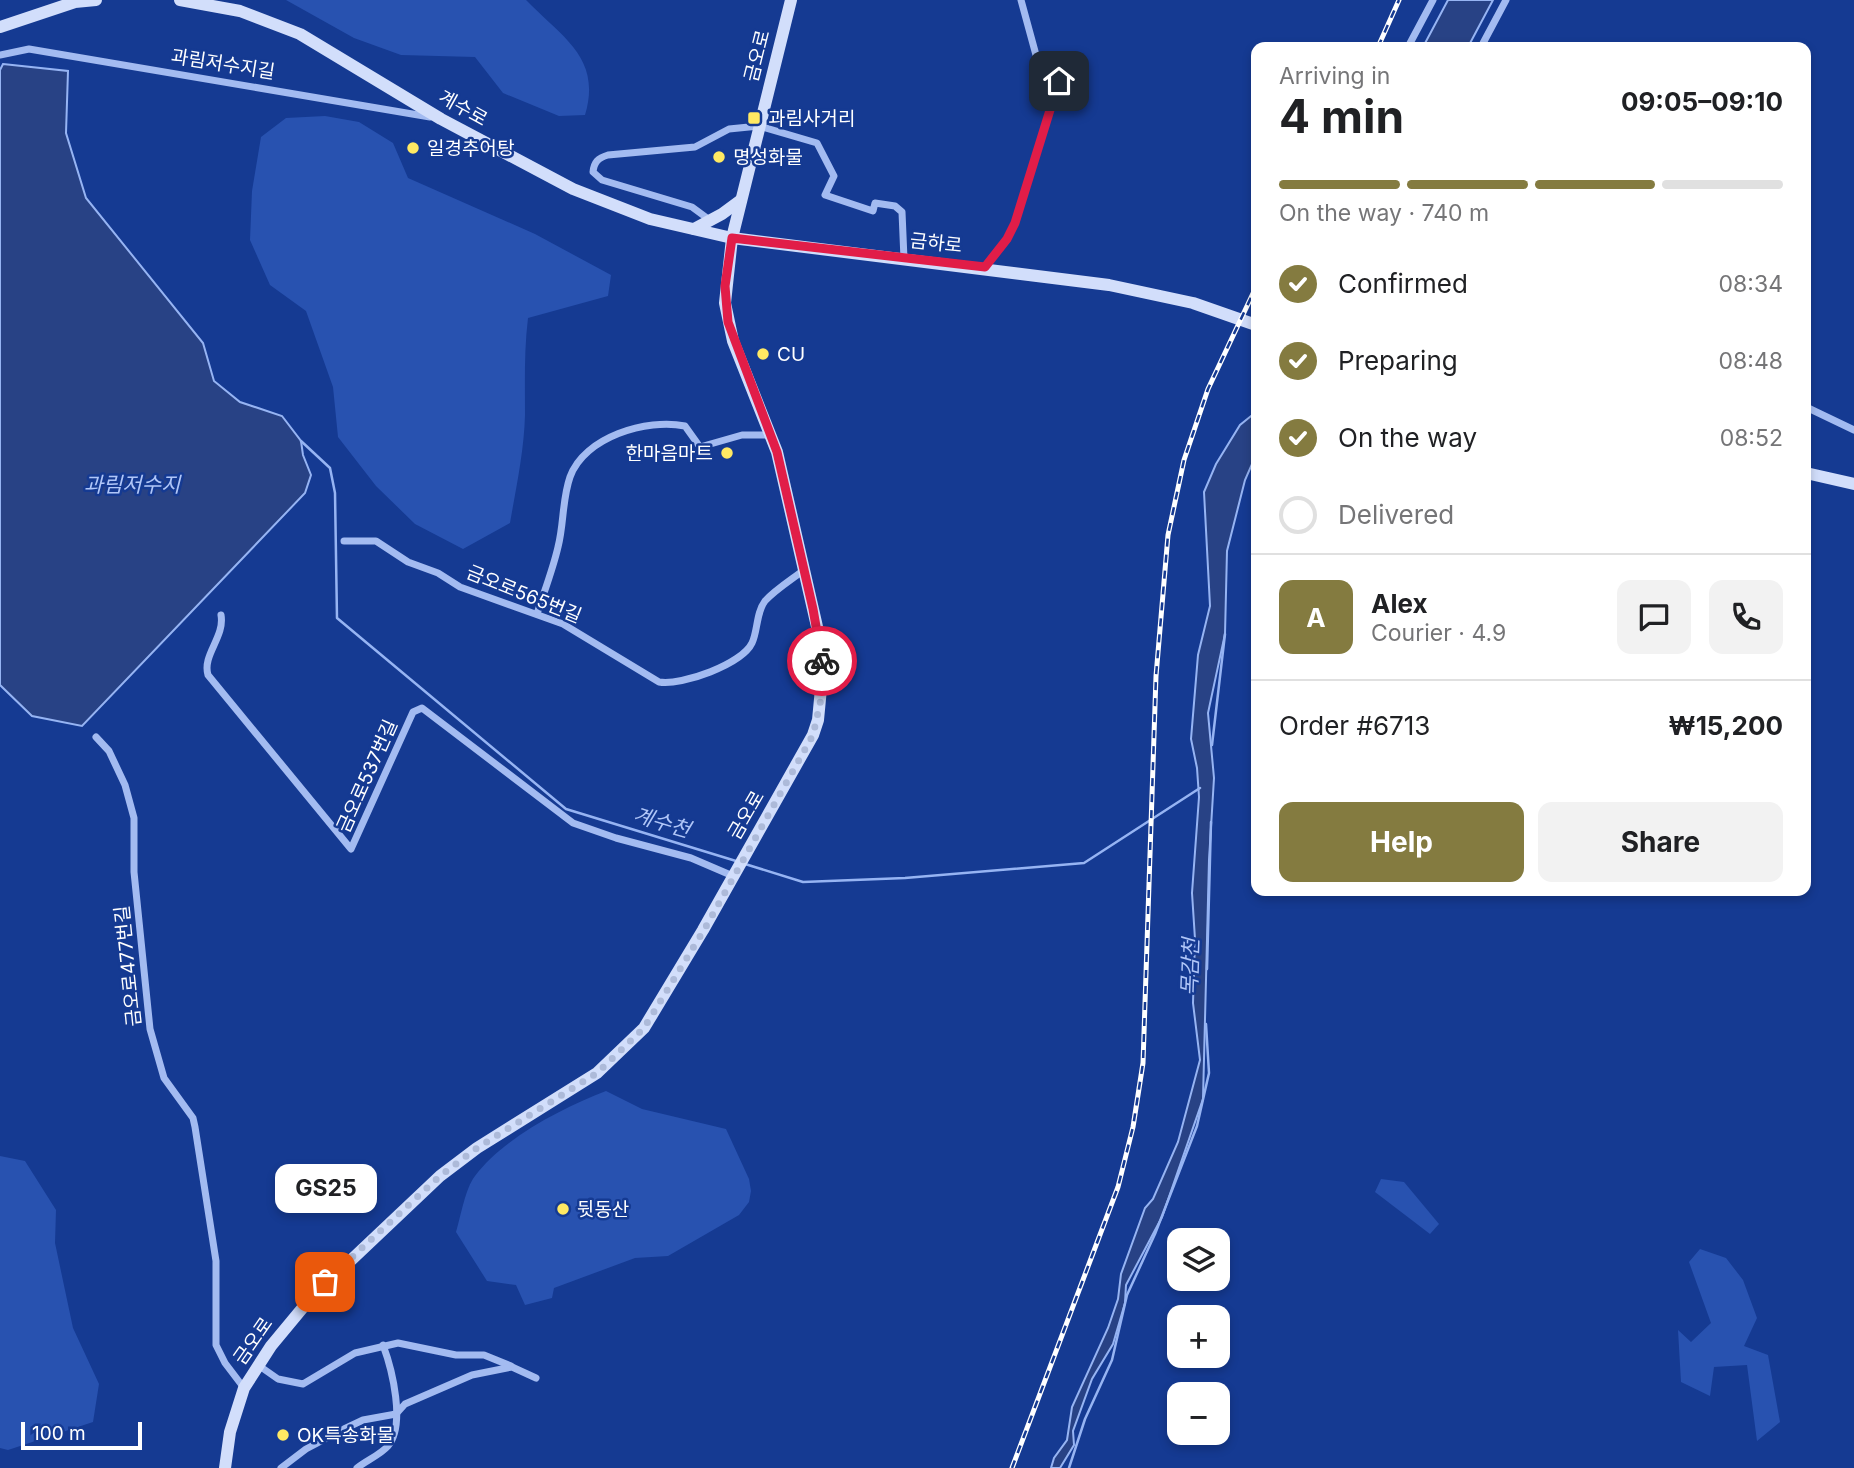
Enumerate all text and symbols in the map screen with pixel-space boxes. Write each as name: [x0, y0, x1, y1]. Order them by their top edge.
street label: 금오로: [739, 28, 775, 84]
street label: 과림저수지길: [169, 44, 277, 84]
pin: [1029, 51, 1089, 111]
icon: home: [1040, 62, 1078, 100]
text: Arriving in: [1279, 62, 1390, 90]
street label: 계수로: [434, 85, 492, 131]
text: 09:05–09:10: [1621, 86, 1783, 117]
text: 4 min: [1279, 88, 1404, 144]
place label: 과림사거리: [768, 107, 855, 130]
marker: 과림사거리: [746, 110, 762, 126]
place label: 일경추어탕: [427, 137, 515, 160]
marker: 일경추어탕: [405, 140, 421, 156]
place label: 명성화물: [733, 146, 803, 169]
marker: 명성화물: [711, 149, 727, 165]
text: On the way · 740 m: [1279, 199, 1489, 227]
street label: 금하로: [909, 229, 963, 257]
icon: check: [1279, 265, 1317, 303]
text: Confirmed: [1338, 268, 1468, 299]
text: 08:34: [1719, 270, 1783, 298]
icon: check: [1279, 342, 1317, 380]
place label: CU: [777, 343, 805, 366]
text: Preparing: [1338, 345, 1458, 376]
marker: CU: [755, 346, 771, 362]
text: 08:48: [1719, 347, 1783, 375]
icon: check: [1279, 419, 1317, 457]
text: On the way: [1338, 422, 1477, 453]
text: 08:52: [1720, 424, 1783, 452]
place label: 한마음마트: [626, 442, 713, 465]
marker: 한마음마트: [719, 445, 735, 461]
water label: 과림저수지: [84, 472, 182, 497]
text: Delivered: [1338, 499, 1454, 530]
street label: 금오로565번길: [463, 560, 585, 628]
button: chat: [1617, 580, 1691, 654]
button: phone: [1709, 580, 1783, 654]
text: Alex: [1371, 588, 1428, 619]
text: A: [1306, 602, 1326, 633]
text: Courier · 4.9: [1371, 619, 1506, 647]
courier: [787, 626, 857, 696]
icon: bike: [803, 642, 841, 680]
text: Order #6713: [1279, 710, 1430, 741]
text: ₩15,200: [1669, 710, 1783, 741]
street label: 금오로537번길: [332, 716, 402, 836]
street label: 금오로: [723, 787, 769, 843]
water label: 계수천: [631, 802, 696, 843]
button: Help: [1279, 802, 1524, 882]
button: Share: [1538, 802, 1783, 882]
street label: 금오로477번길: [110, 904, 146, 1028]
water label: 목감천: [1176, 935, 1204, 996]
callout: GS25: [274, 1163, 376, 1212]
text: GS25: [295, 1174, 357, 1202]
place label: 뒷동산: [577, 1198, 629, 1221]
marker: 뒷동산: [555, 1201, 571, 1217]
map controls: [1167, 1228, 1230, 1445]
button: layers: [1167, 1228, 1230, 1291]
pin: [295, 1252, 355, 1312]
icon: bag: [306, 1263, 344, 1301]
button: +: [1167, 1305, 1230, 1368]
street label: 금오로: [229, 1313, 277, 1369]
button: −: [1167, 1382, 1230, 1445]
scale bar: [21, 1419, 142, 1451]
text: 100 m: [32, 1422, 86, 1445]
place label: OK특송화물: [297, 1424, 394, 1447]
marker: OK특송화물: [275, 1427, 291, 1443]

